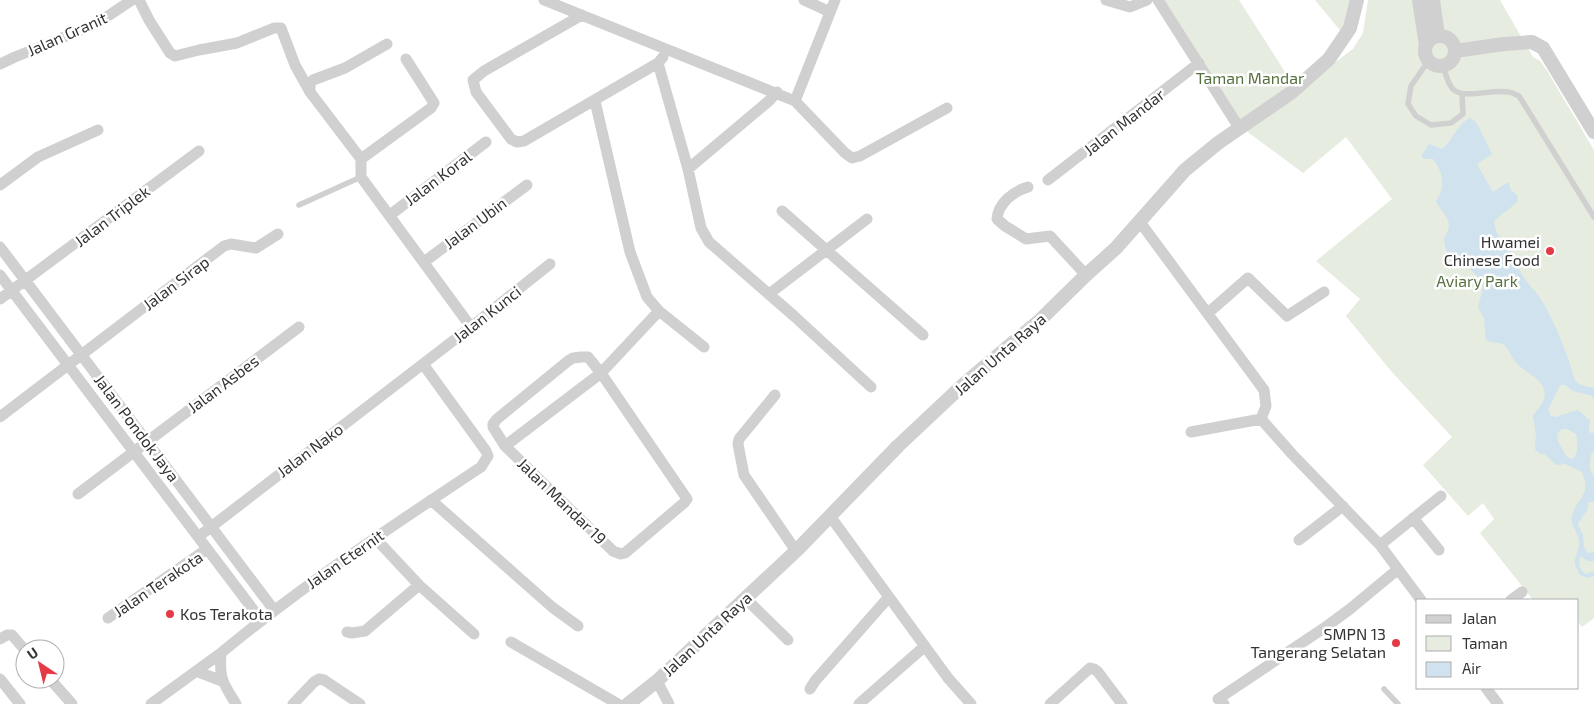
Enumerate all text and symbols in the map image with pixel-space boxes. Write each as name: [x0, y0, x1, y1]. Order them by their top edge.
street label: Jalan Granit: [24, 8, 110, 60]
park label: Taman Mandar: [1196, 68, 1305, 87]
street label: Jalan Mandar: [1080, 84, 1168, 159]
street label: Jalan Koral: [400, 146, 475, 209]
street label: Jalan Triplek: [70, 181, 153, 250]
street label: Jalan Ubin: [440, 193, 510, 252]
place label: Hwamei Chinese Food: [1444, 232, 1540, 269]
marker: Hwamei Chinese Food: [1544, 245, 1556, 257]
street label: Jalan Sirap: [139, 252, 213, 314]
park label: Aviary Park: [1436, 271, 1518, 290]
street label: Jalan Kunci: [449, 281, 524, 346]
street label: Jalan Unta Raya: [950, 309, 1049, 398]
street label: Jalan Asbes: [183, 351, 262, 417]
street label: Jalan Pondok Jaya: [91, 370, 184, 485]
street label: Jalan Nako: [273, 419, 346, 481]
street label: Jalan Mandar 19: [514, 454, 611, 548]
street label: Jalan Eternit: [302, 525, 387, 592]
street label: Jalan Terakota: [110, 547, 206, 620]
street label: Jalan Unta Raya: [658, 588, 755, 680]
legend: [1416, 599, 1579, 689]
place label: Kos Terakota: [180, 604, 273, 623]
marker: Kos Terakota: [164, 608, 176, 620]
text: Jalan: [1462, 609, 1497, 627]
place label: SMPN 13 Tangerang Selatan: [1250, 624, 1386, 661]
text: Taman: [1462, 634, 1508, 652]
marker: SMPN 13 Tangerang Selatan: [1390, 637, 1402, 649]
north arrow: [15, 639, 65, 689]
text: U: [23, 643, 41, 663]
text: Air: [1462, 659, 1481, 677]

